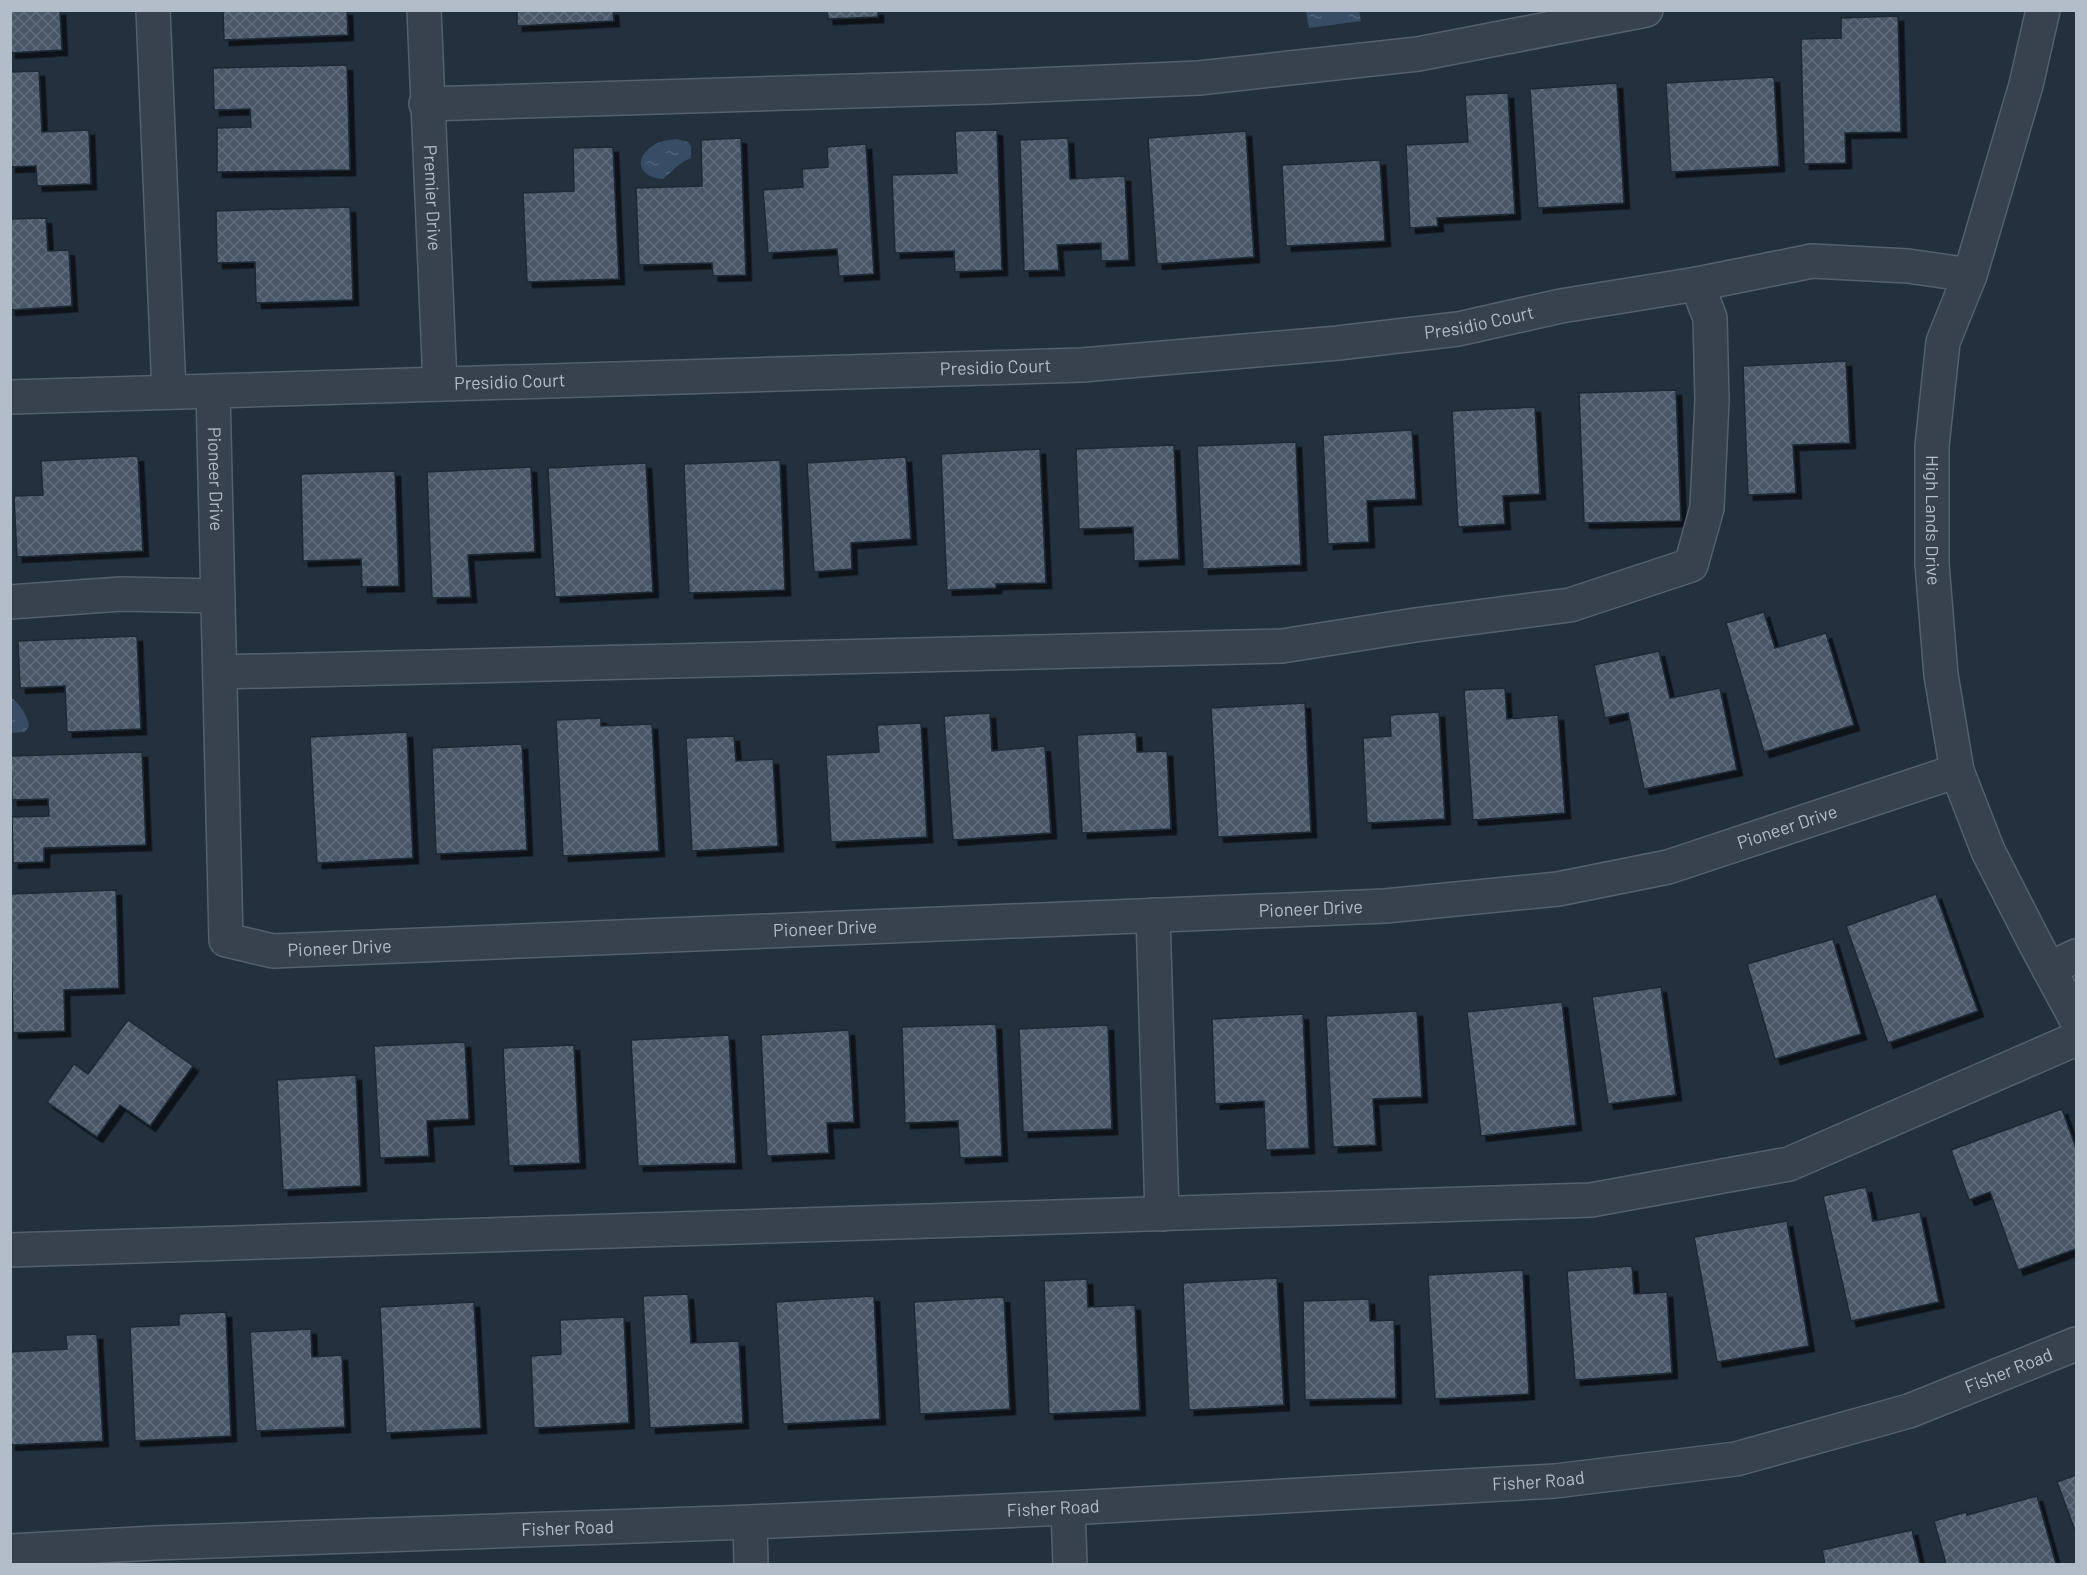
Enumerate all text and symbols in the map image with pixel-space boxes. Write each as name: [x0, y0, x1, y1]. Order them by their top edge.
street label: Premier Drive: [420, 144, 446, 251]
street label: Presidio Court: [1423, 300, 1536, 343]
street label: Presidio Court: [940, 354, 1052, 379]
street label: Presidio Court: [454, 368, 566, 394]
street label: Pioneer Drive: [204, 427, 228, 531]
street label: High Lands Drive: [1922, 455, 1946, 586]
street label: Pioneer Drive: [1734, 800, 1840, 853]
street label: Pioneer Drive: [1258, 895, 1363, 921]
street label: Pioneer Drive: [773, 915, 878, 941]
street label: Pioneer Drive: [287, 934, 392, 960]
street label: Fisher Road: [1961, 1343, 2055, 1398]
street label: Fisher Road: [1491, 1466, 1586, 1494]
street label: Fisher Road: [1006, 1494, 1100, 1521]
street label: Fisher Road: [521, 1515, 614, 1540]

